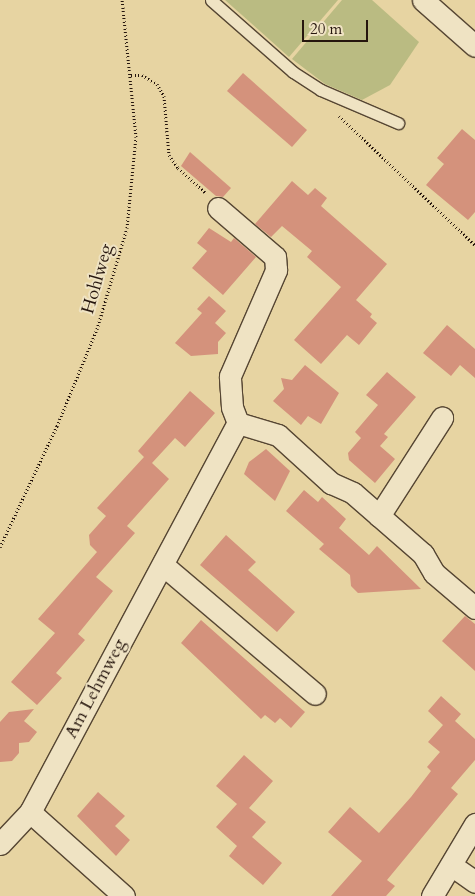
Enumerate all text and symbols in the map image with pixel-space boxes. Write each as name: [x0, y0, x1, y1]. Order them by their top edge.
scale bar: [305, 10, 371, 42]
text: 20 m: [310, 19, 342, 39]
street label: Hohlweg: [78, 241, 118, 317]
street label: Am Lehmweg: [61, 635, 131, 743]

